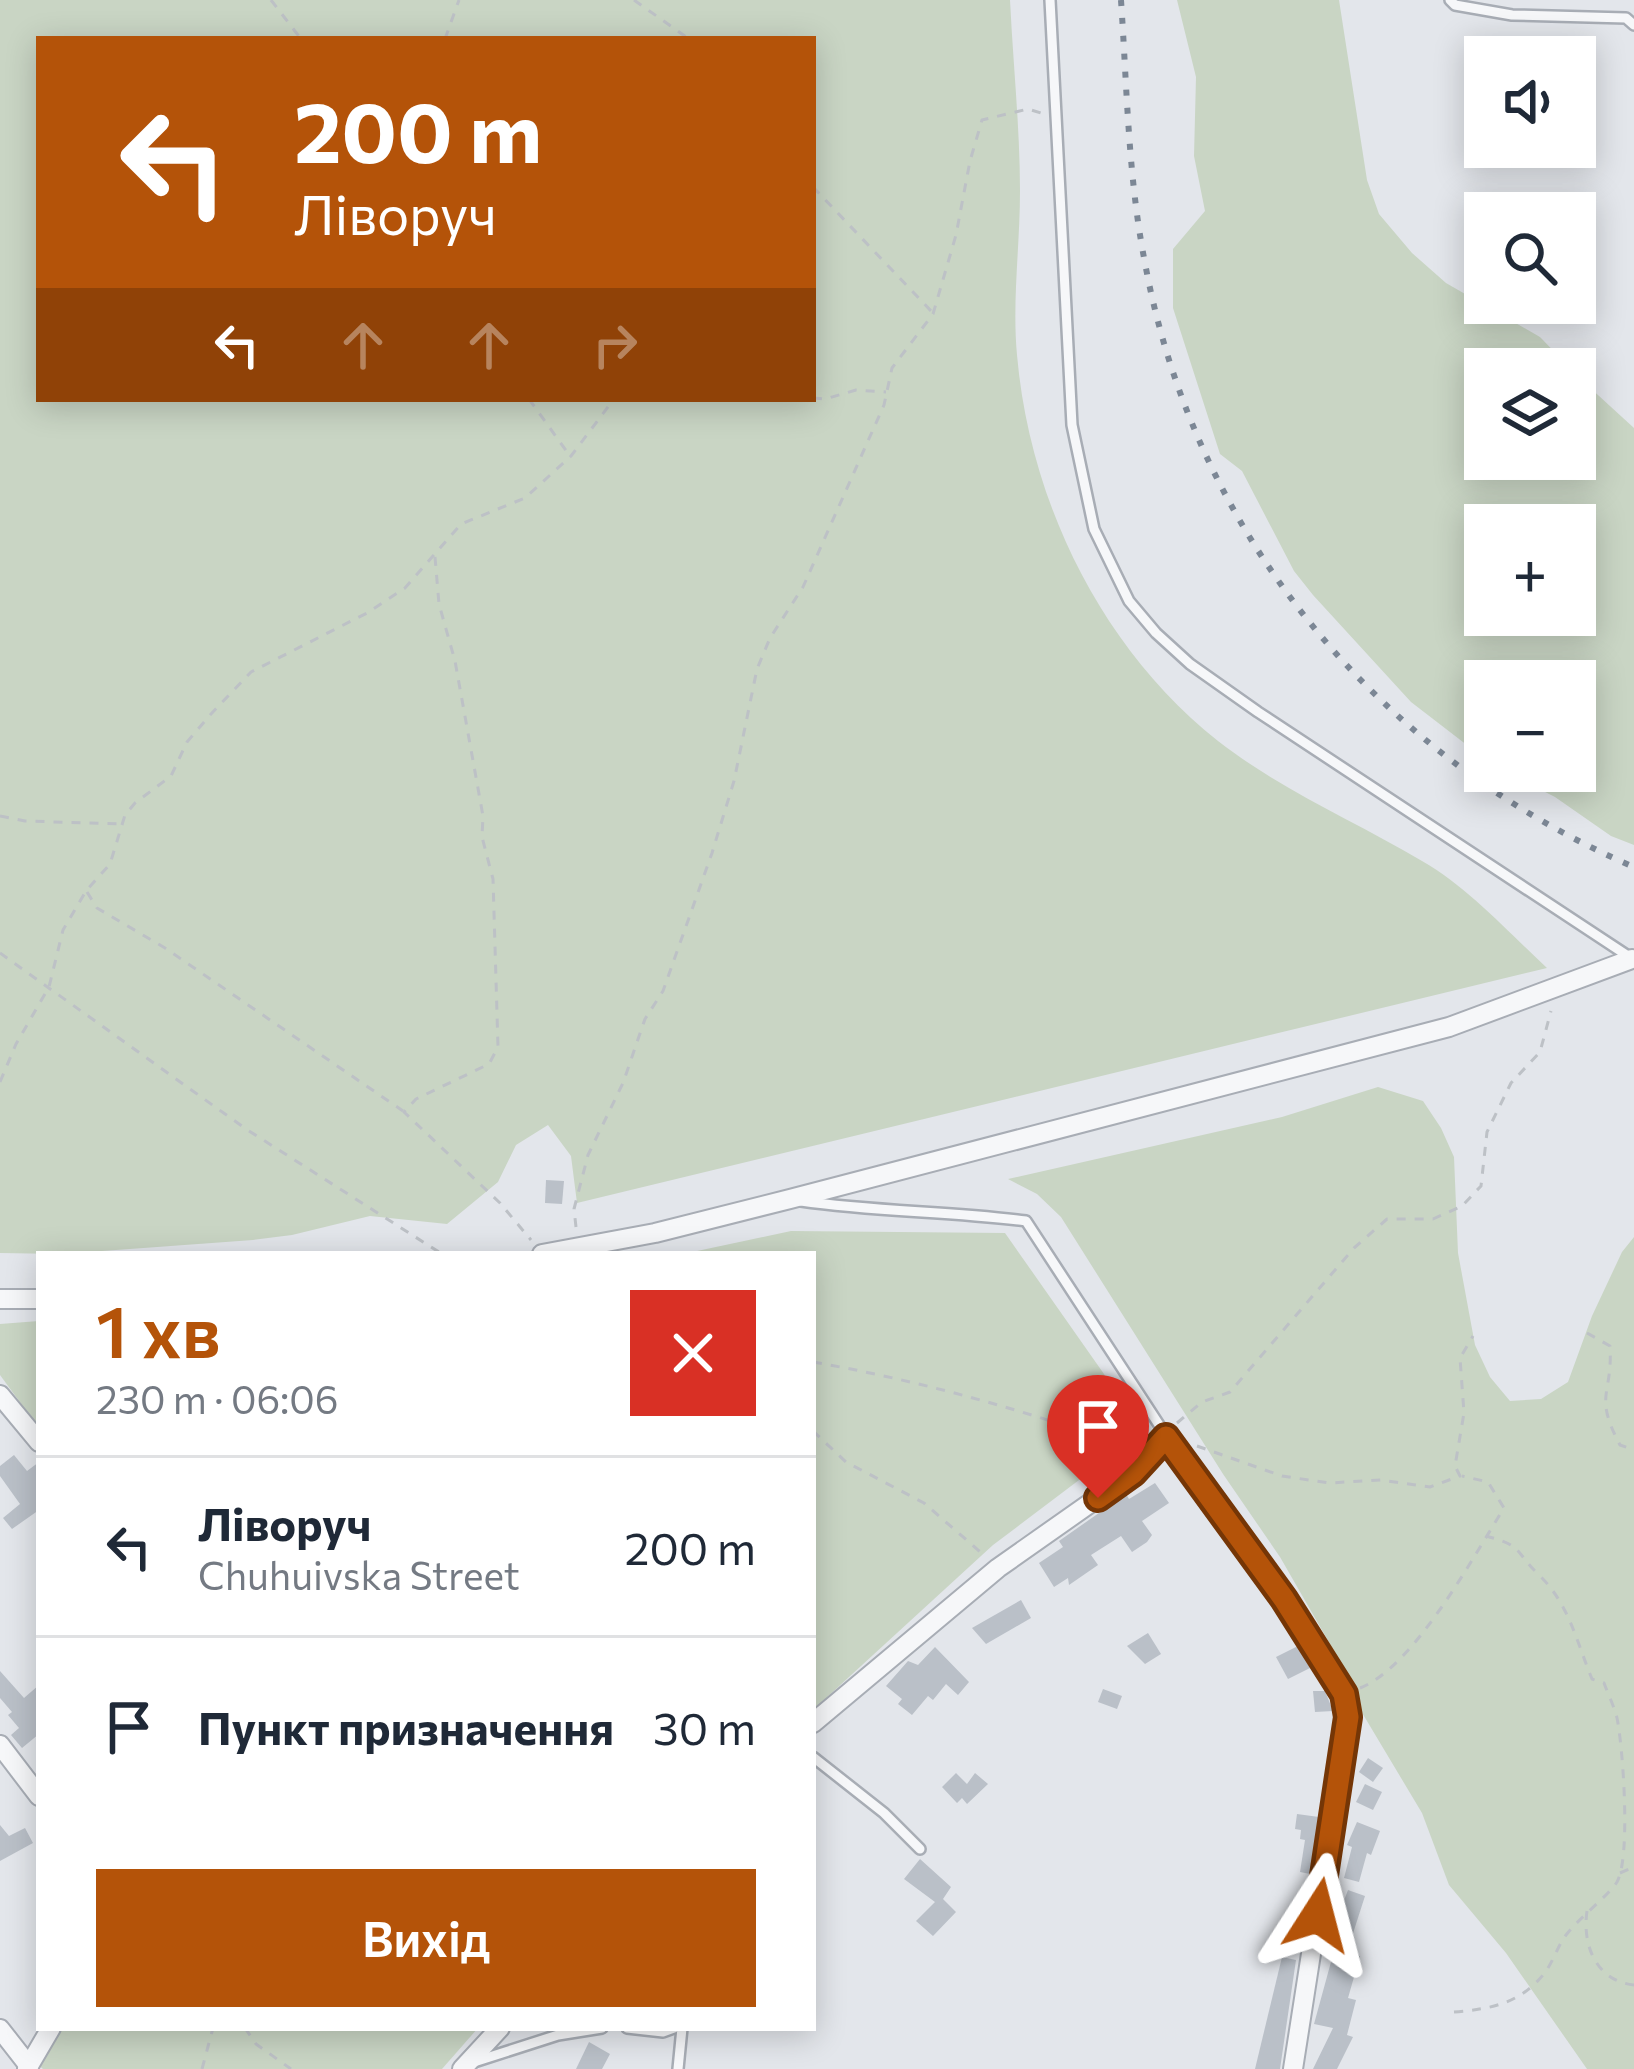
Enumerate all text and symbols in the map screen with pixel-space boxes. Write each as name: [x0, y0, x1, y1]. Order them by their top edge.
map controls: [1464, 36, 1596, 792]
button: sound: [1464, 36, 1596, 168]
text: 200 m: [294, 78, 542, 180]
icon: left: [96, 84, 252, 240]
text: Ліворуч: [294, 180, 497, 246]
button: search: [1464, 192, 1596, 324]
icon: left: [204, 312, 270, 378]
icon: ahead: [330, 312, 396, 378]
icon: ahead: [456, 312, 522, 378]
icon: right: [582, 312, 648, 378]
button: layers: [1464, 348, 1596, 480]
button: +: [1464, 504, 1596, 636]
button: −: [1464, 660, 1596, 792]
text: 1 хв: [96, 1285, 221, 1373]
button: close: [630, 1290, 756, 1416]
text: 230 m · 06:06: [96, 1374, 338, 1422]
pin: [1047, 1375, 1149, 1498]
icon: arrive: [1065, 1393, 1131, 1459]
text: Ліворуч: [198, 1495, 372, 1550]
icon: left: [96, 1514, 162, 1580]
text: 200 m: [625, 1519, 756, 1574]
text: Chuhuivska Street: [198, 1550, 520, 1598]
icon: arrive: [96, 1694, 162, 1760]
text: Пункт призначення: [198, 1699, 614, 1754]
text: 30 m: [653, 1699, 756, 1754]
position arrow: [1255, 1852, 1381, 1978]
button: Вихід: [96, 1869, 756, 2007]

